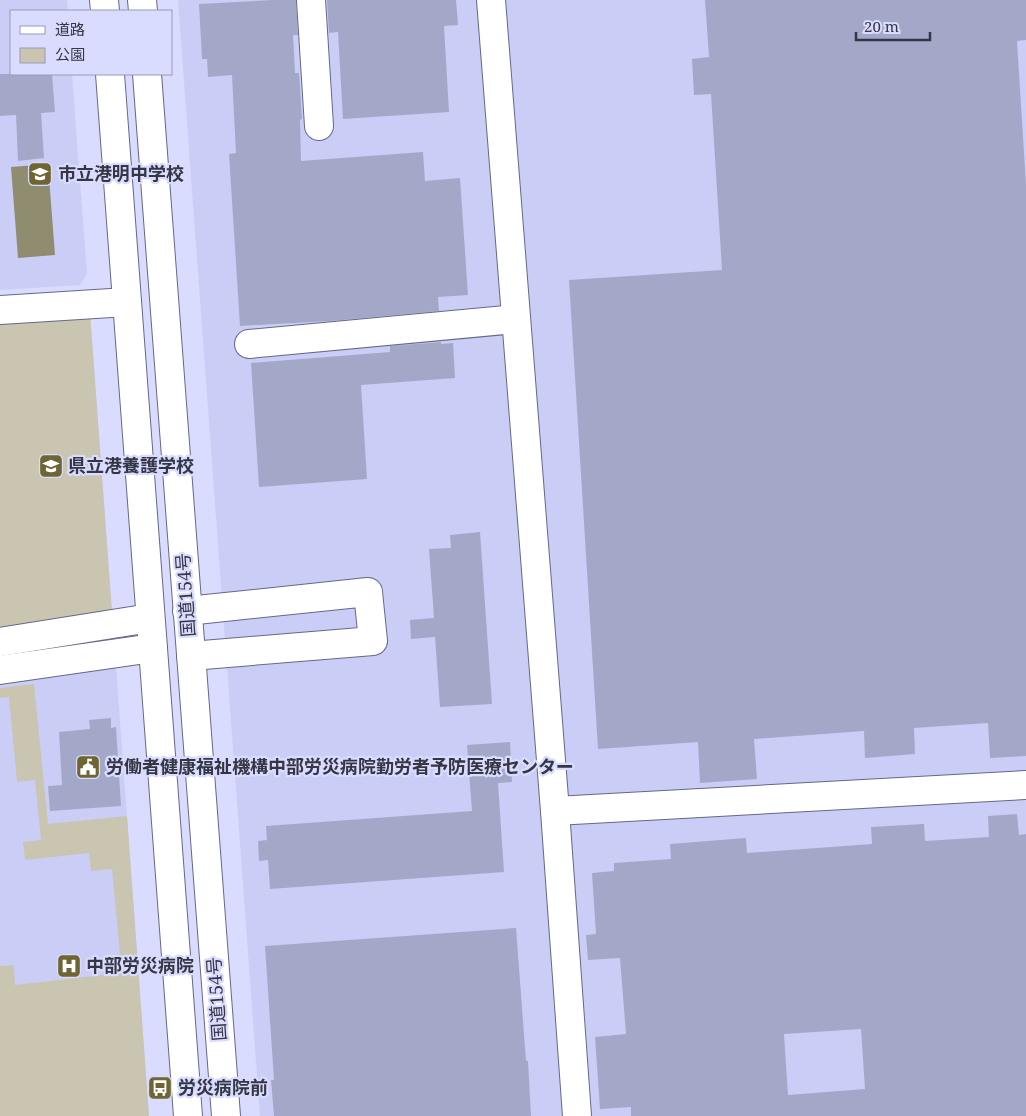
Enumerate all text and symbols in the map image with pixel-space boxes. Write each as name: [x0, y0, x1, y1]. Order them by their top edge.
legend: [10, 10, 172, 75]
scale bar: [856, 10, 930, 42]
text: 20 m: [864, 16, 899, 36]
text: 道路: [55, 19, 85, 39]
text: 公園: [55, 44, 85, 64]
school or university icon: 市立港明中学校: [27, 161, 53, 187]
place label: 市立港明中学校: [58, 161, 184, 185]
school or university icon: 県立港養護学校: [38, 453, 64, 479]
place label: 県立港養護学校: [68, 453, 194, 477]
street label: 国道154号: [170, 552, 200, 638]
public building icon: 労働者健康福祉機構中部労災病院勤労者予防医療センター: [75, 754, 101, 780]
place label: 労働者健康福祉機構中部労災病院勤労者予防医療センター: [106, 754, 574, 778]
hospital icon: 中部労災病院: [56, 953, 82, 979]
place label: 中部労災病院: [86, 953, 194, 977]
street label: 国道154号: [201, 956, 231, 1042]
bus stop icon: 労災病院前: [147, 1075, 173, 1101]
place label: 労災病院前: [178, 1075, 268, 1099]

